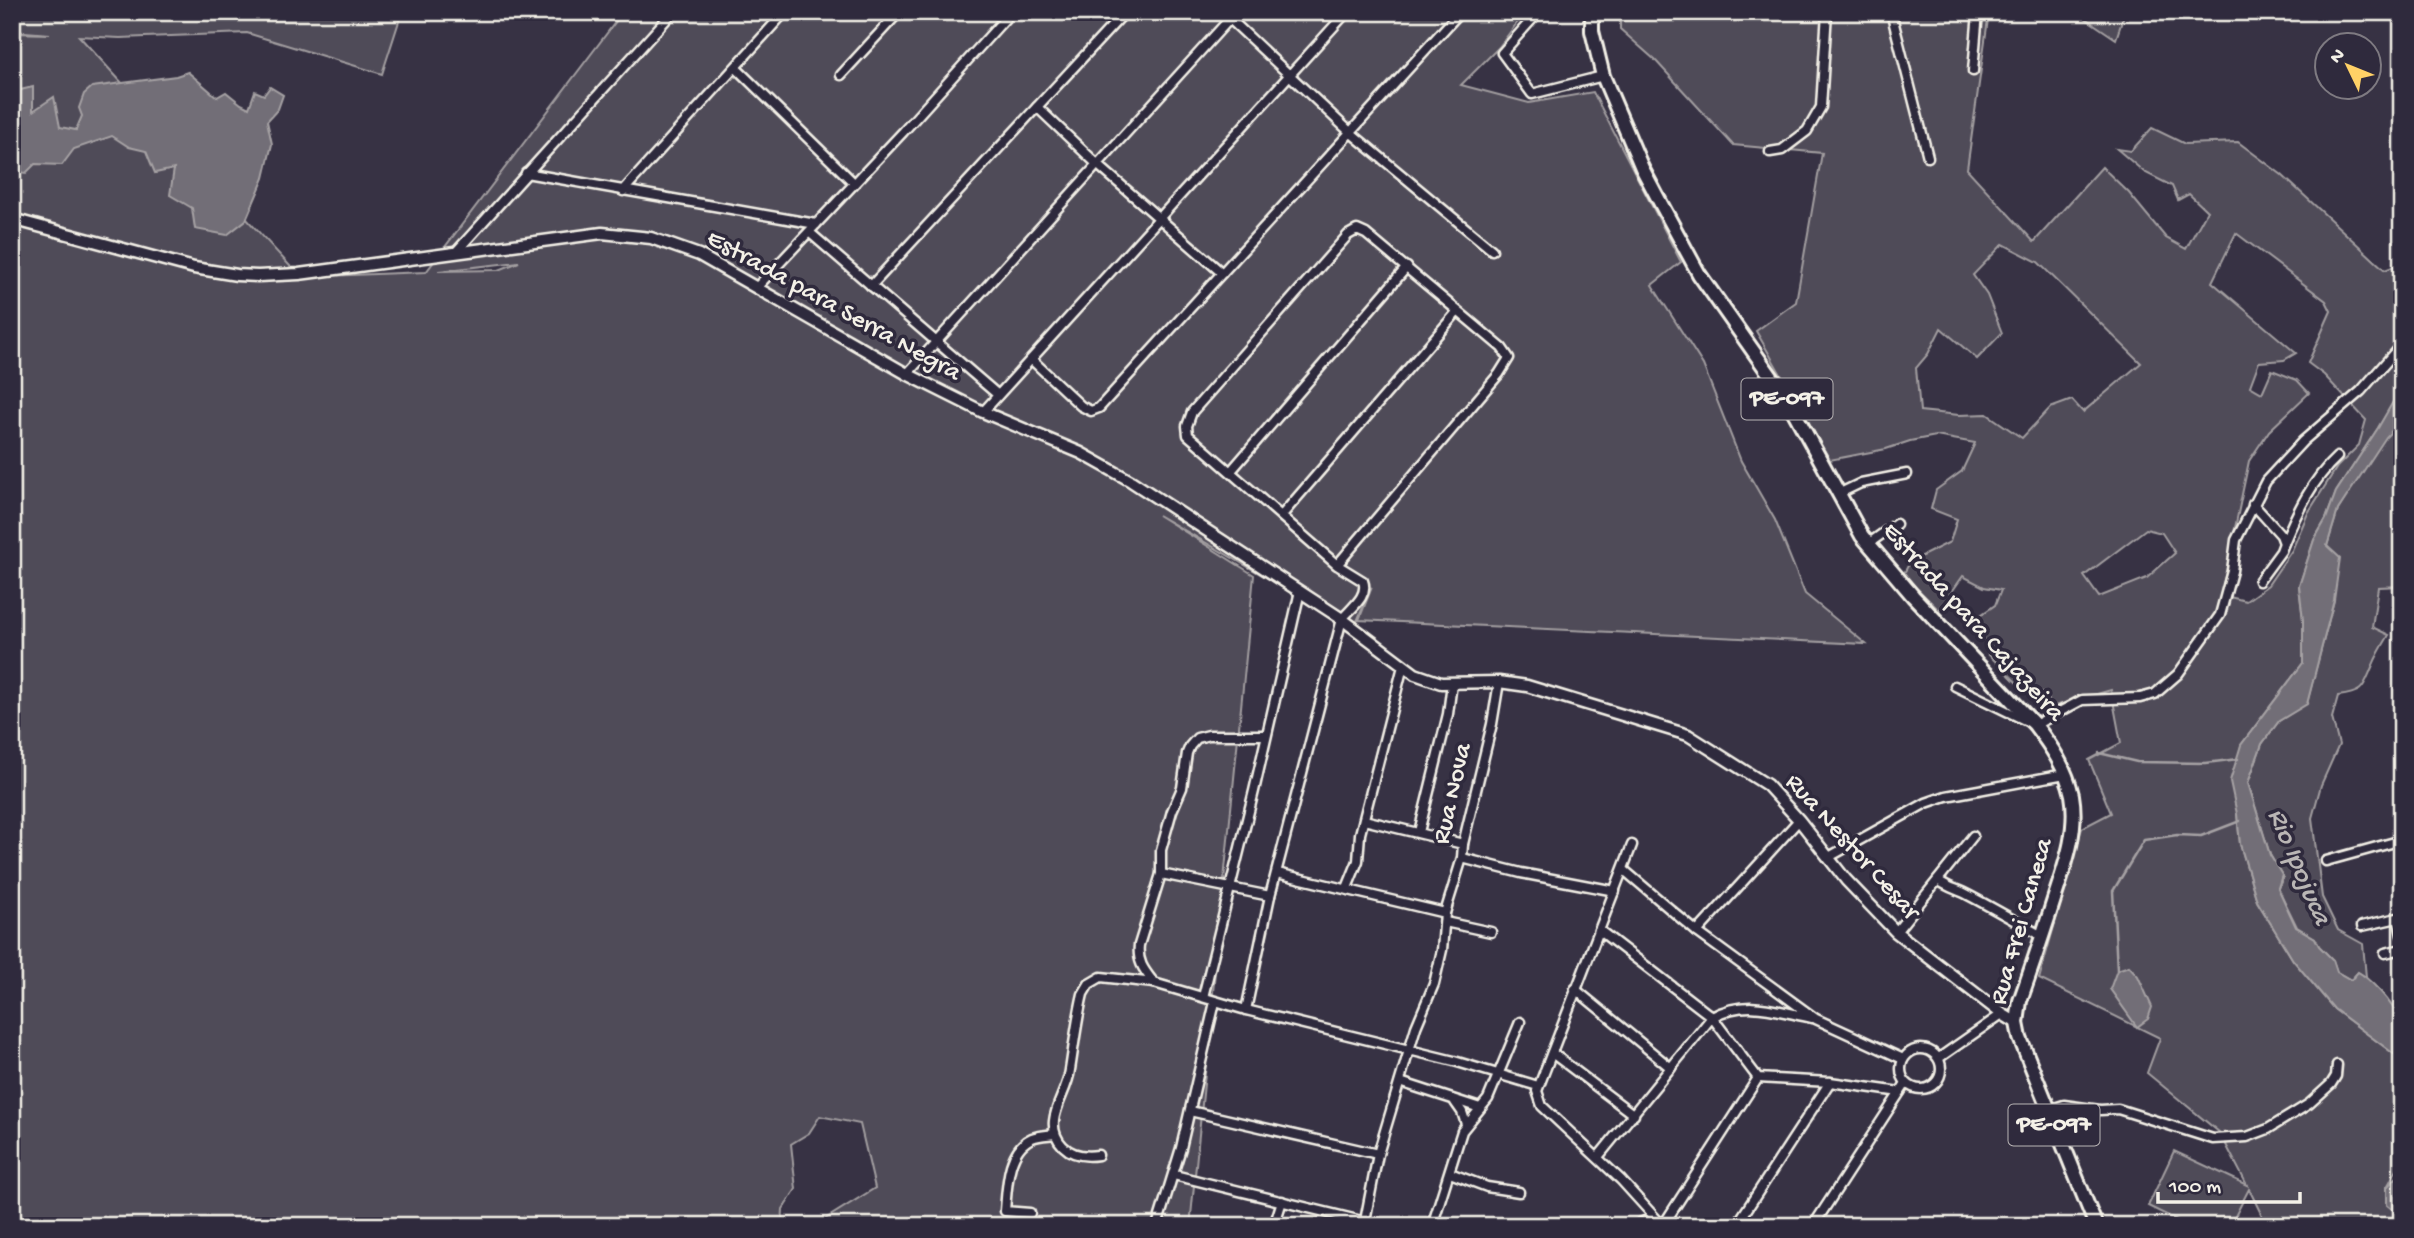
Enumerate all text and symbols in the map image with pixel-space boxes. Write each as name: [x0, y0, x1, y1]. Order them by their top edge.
north arrow: [2312, 32, 2382, 102]
text: N: [2325, 44, 2351, 69]
street label: Estrada para Serra Negra: [700, 224, 967, 391]
road number: PE-097: [1742, 378, 1832, 420]
street label: Estrada para Cajazeira: [1874, 517, 2071, 730]
street label: Rua Nova: [1427, 739, 1481, 848]
street label: Rua Nestor Cesar: [1777, 768, 1927, 930]
water label: Rio Ipojuca: [2259, 804, 2338, 932]
street label: Rua Frei Caneca: [1984, 834, 2062, 1009]
road number: PE-097: [2008, 1105, 2100, 1146]
scale bar: [2158, 1161, 2300, 1205]
text: 100 m: [2168, 1176, 2221, 1201]

